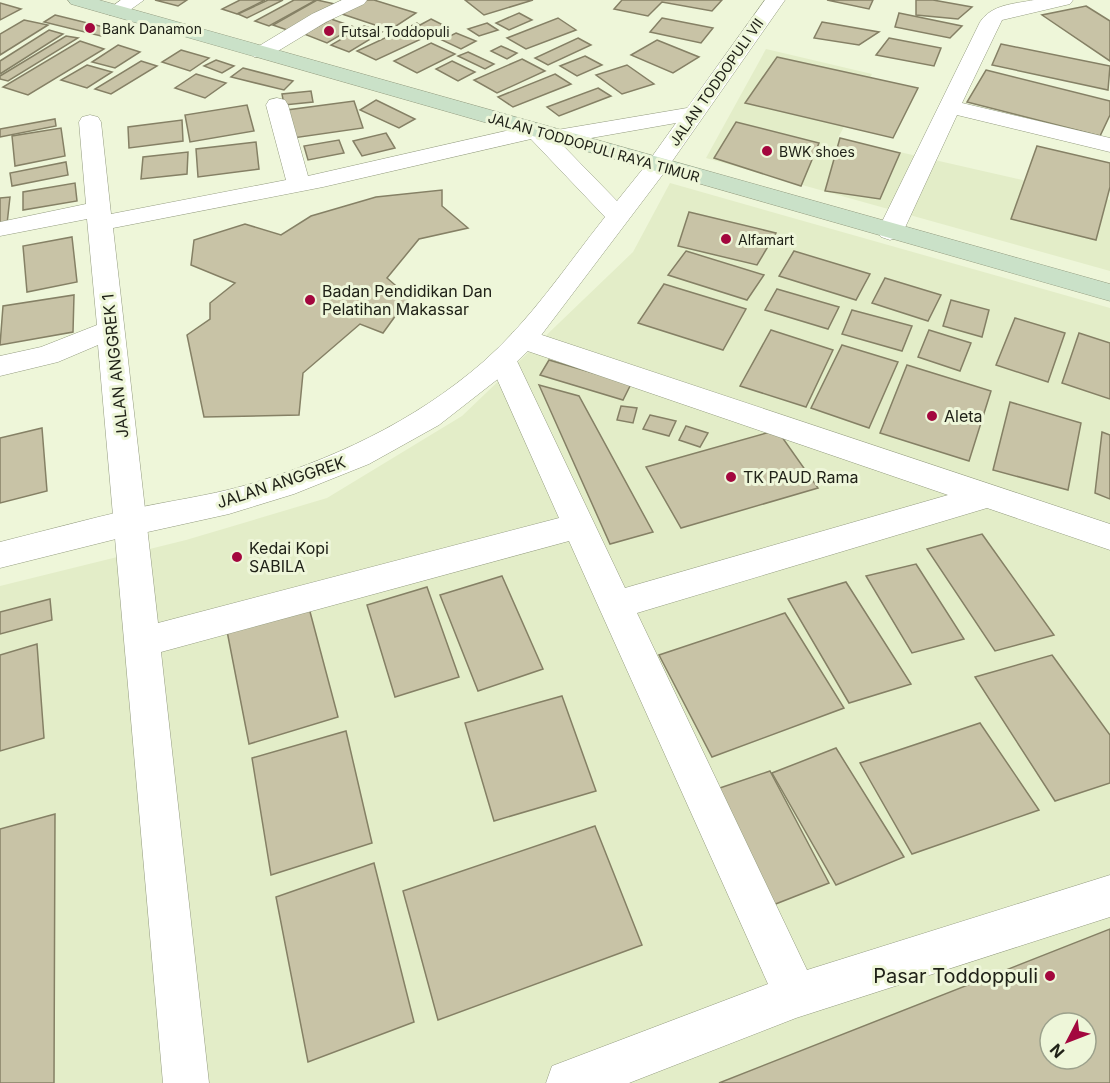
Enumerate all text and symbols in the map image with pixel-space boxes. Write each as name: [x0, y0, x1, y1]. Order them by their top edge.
street label: JALAN TODDOPULI VII: [665, 15, 767, 149]
place label: Bank Danamon: [102, 20, 202, 37]
marker: Bank Danamon: [83, 21, 97, 35]
place label: Futsal Toddopuli: [341, 23, 450, 40]
marker: Futsal Toddopuli: [322, 24, 336, 38]
street label: JALAN TODDOPULI RAYA TIMUR: [486, 109, 702, 185]
place label: BWK shoes: [779, 143, 855, 160]
marker: BWK shoes: [760, 144, 774, 158]
place label: Alfamart: [738, 231, 794, 248]
marker: Alfamart: [719, 232, 733, 246]
place label: Badan Pendidikan Dan Pelatihan Makassar: [322, 281, 492, 319]
street label: JALAN ANGGREK 1: [97, 293, 133, 439]
marker: Badan Pendidikan Dan Pelatihan Makassar: [303, 293, 317, 307]
place label: Aleta: [944, 406, 983, 426]
marker: Aleta: [925, 409, 939, 423]
street label: JALAN ANGGREK: [214, 452, 348, 512]
place label: TK PAUD Rama: [743, 467, 859, 487]
marker: TK PAUD Rama: [724, 470, 738, 484]
place label: Kedai Kopi SABILA: [249, 538, 329, 576]
marker: Kedai Kopi SABILA: [230, 550, 244, 564]
place label: Pasar Toddoppuli: [873, 964, 1038, 988]
marker: Pasar Toddoppuli: [1043, 969, 1057, 983]
north arrow: [1038, 1011, 1098, 1071]
text: N: [1045, 1040, 1068, 1062]

